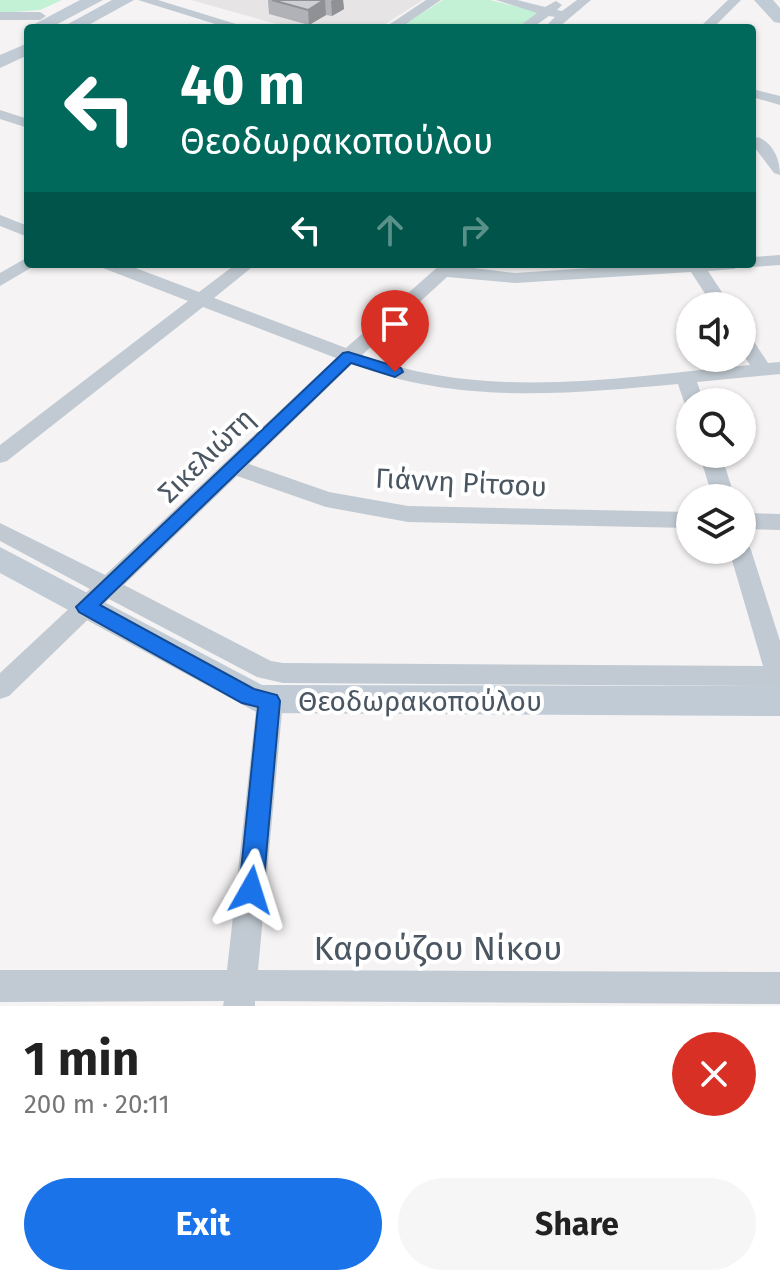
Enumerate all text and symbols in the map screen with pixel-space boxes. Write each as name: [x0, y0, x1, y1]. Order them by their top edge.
text: 40 m: [180, 52, 305, 119]
icon: left: [48, 56, 152, 160]
text: Θεοδωρακοπούλου: [180, 120, 493, 164]
icon: left: [284, 208, 328, 252]
icon: ahead: [368, 208, 412, 252]
icon: right: [452, 208, 496, 252]
pin: [361, 290, 429, 372]
map controls: [676, 292, 756, 564]
button: sound: [676, 292, 756, 372]
icon: arrive: [373, 302, 417, 346]
button: search: [676, 388, 756, 468]
street label: Σικελιώτη: [151, 401, 261, 509]
street label: Γιάννη Ρίτσου: [374, 462, 548, 503]
button: layers: [676, 484, 756, 564]
street label: Θεοδωρακοπούλου: [298, 685, 542, 718]
position arrow: [209, 848, 293, 932]
street label: Καρούζου Νίκου: [314, 928, 562, 969]
text: 1 min: [24, 1030, 139, 1088]
button: close: [672, 1032, 756, 1116]
text: 200 m · 20:11: [24, 1089, 170, 1120]
button: Exit: [24, 1178, 382, 1270]
button: Share: [398, 1178, 756, 1270]

